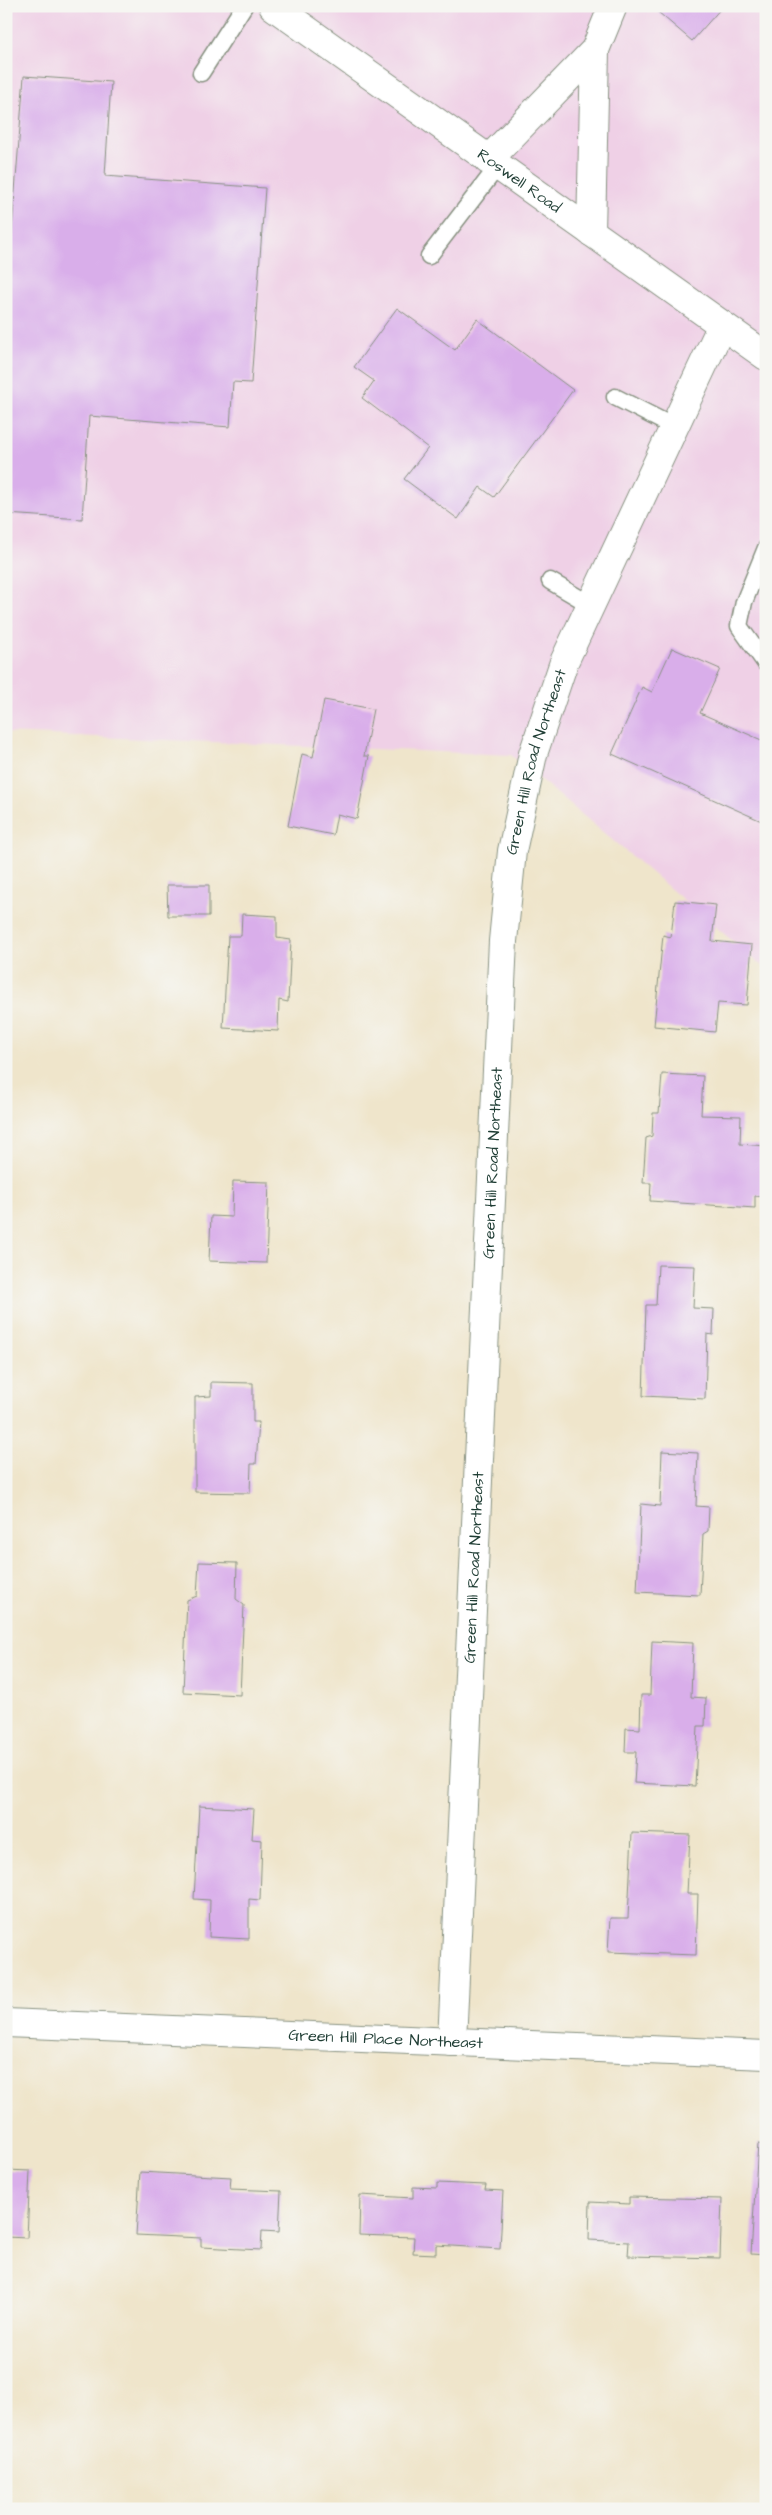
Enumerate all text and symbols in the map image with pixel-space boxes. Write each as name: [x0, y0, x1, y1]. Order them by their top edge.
street label: Roswell Road: [473, 143, 566, 218]
street label: Green Hill Road Northeast: [500, 666, 572, 857]
street label: Green Hill Road Northeast: [477, 1066, 508, 1259]
street label: Green Hill Road Northeast: [459, 1471, 489, 1664]
street label: Green Hill Place Northeast: [288, 2024, 484, 2054]

